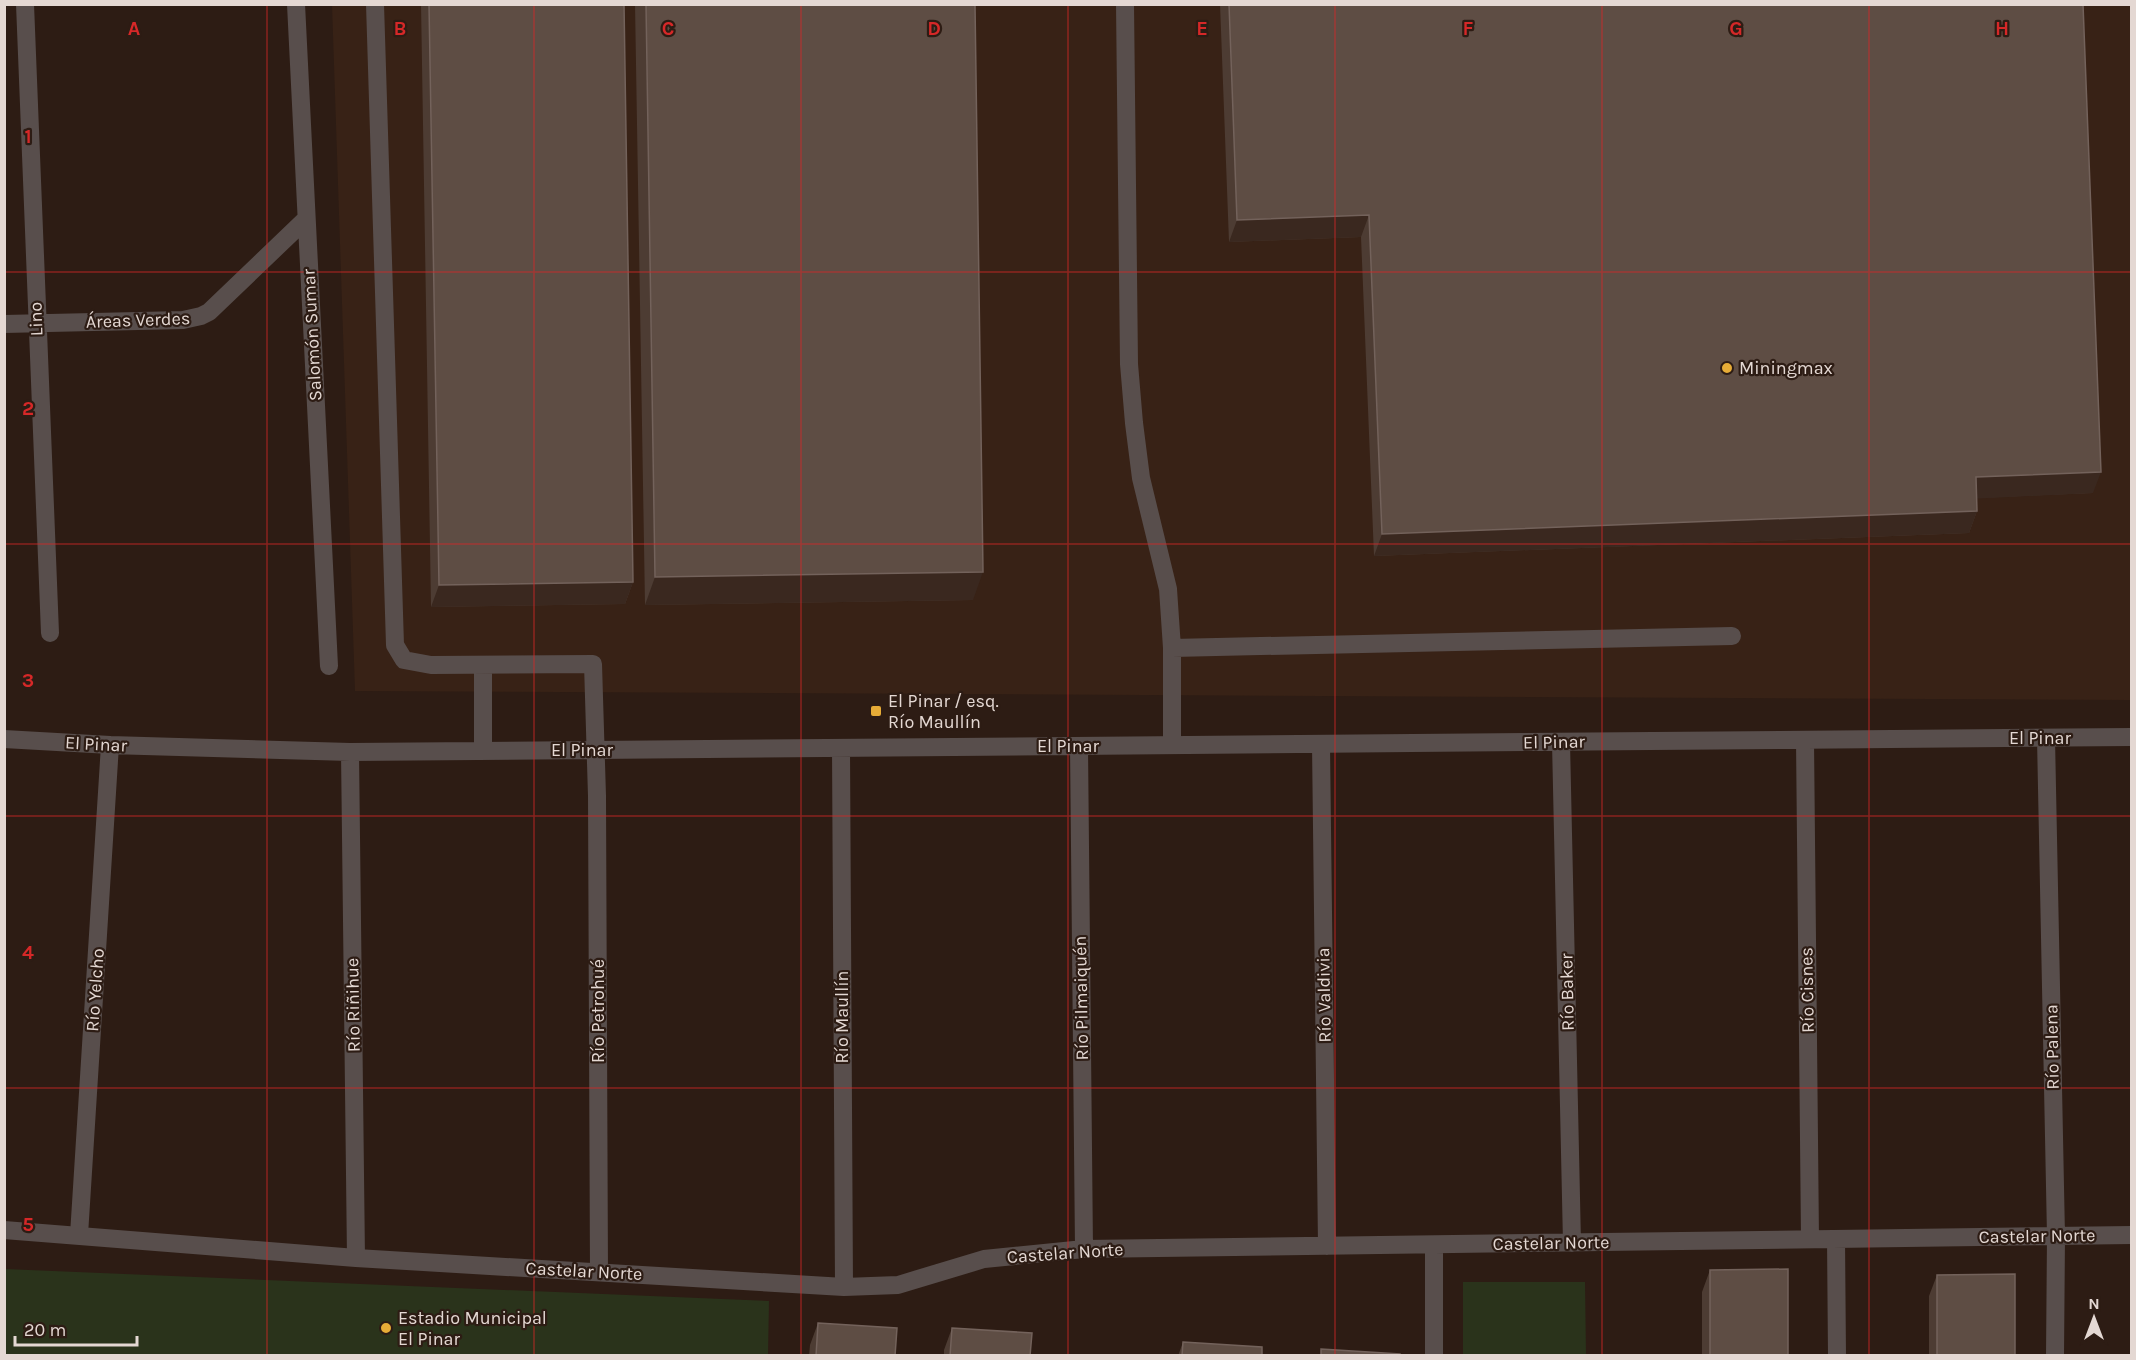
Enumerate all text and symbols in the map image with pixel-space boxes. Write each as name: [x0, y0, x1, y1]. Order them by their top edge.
text: A: [128, 17, 141, 40]
text: B: [394, 17, 406, 40]
text: C: [662, 17, 674, 40]
text: D: [927, 17, 941, 40]
text: E: [1196, 17, 1208, 40]
text: F: [1463, 17, 1474, 40]
text: G: [1729, 17, 1743, 40]
text: H: [1995, 17, 2009, 40]
text: 1: [24, 125, 32, 148]
street label: Salomón Sumar: [298, 268, 326, 402]
street label: Lino: [24, 301, 48, 337]
street label: Áreas Verdes: [85, 306, 191, 333]
place label: Miningmax: [1739, 357, 1833, 379]
marker: Miningmax: [1720, 361, 1734, 375]
text: 2: [22, 397, 34, 420]
text: 3: [22, 669, 34, 692]
place label: El Pinar / esq. Río Maullín: [888, 690, 999, 733]
marker: El Pinar / esq. Río Maullín: [869, 704, 883, 718]
street label: El Pinar: [2009, 727, 2072, 749]
street label: El Pinar: [1523, 730, 1586, 754]
street label: El Pinar: [64, 731, 128, 757]
street label: El Pinar: [1037, 735, 1100, 757]
street label: El Pinar: [551, 739, 614, 761]
street label: Río Pilmaiquén: [1069, 936, 1093, 1060]
text: 4: [22, 941, 34, 964]
street label: Río Valdivia: [1312, 947, 1336, 1043]
street label: Río Cisnes: [1795, 947, 1819, 1033]
street label: Río Yelcho: [81, 948, 109, 1032]
street label: Río Baker: [1555, 953, 1579, 1031]
street label: Río Riñihue: [341, 958, 365, 1052]
street label: Río Petrohué: [587, 959, 609, 1063]
street label: Río Maullín: [831, 971, 853, 1063]
street label: Río Palena: [2040, 1004, 2064, 1090]
text: 5: [22, 1213, 34, 1236]
street label: Castelar Norte: [1978, 1224, 2096, 1248]
street label: Castelar Norte: [1492, 1231, 1610, 1255]
street label: Castelar Norte: [1006, 1238, 1124, 1268]
street label: Castelar Norte: [525, 1257, 643, 1285]
north arrow: [2064, 1288, 2124, 1348]
text: N: [2088, 1294, 2100, 1313]
place label: Estadio Municipal El Pinar: [398, 1307, 547, 1350]
scale bar: [15, 1309, 136, 1347]
text: 20 m: [24, 1319, 66, 1341]
marker: Estadio Municipal El Pinar: [379, 1321, 393, 1335]

